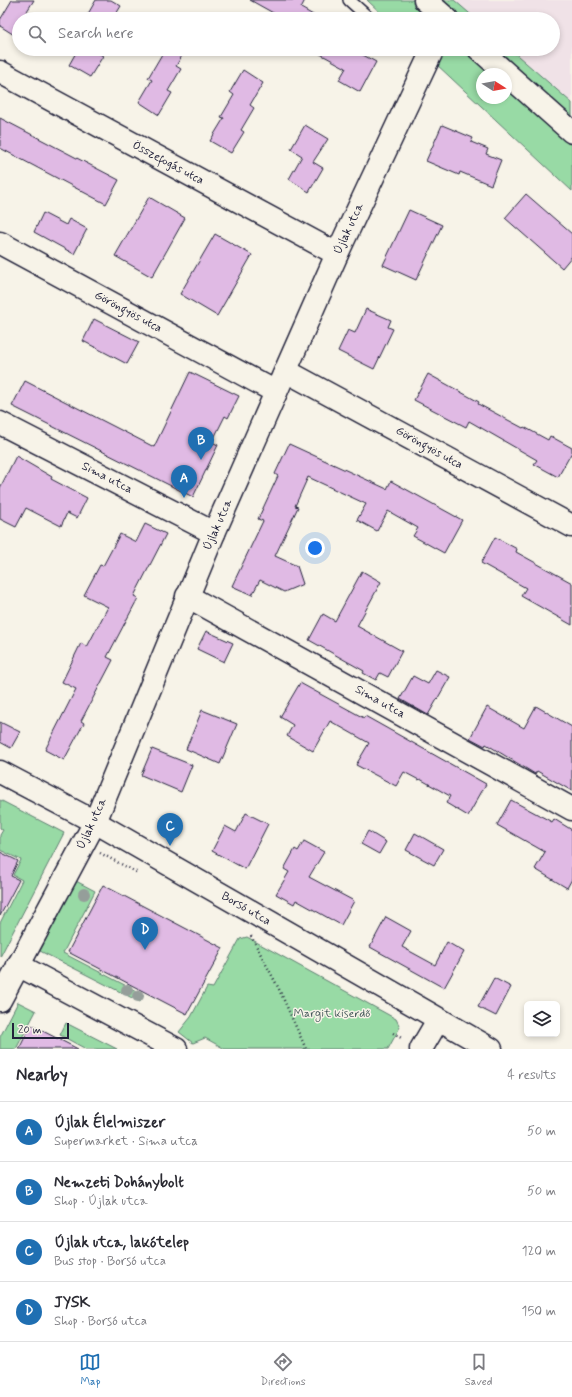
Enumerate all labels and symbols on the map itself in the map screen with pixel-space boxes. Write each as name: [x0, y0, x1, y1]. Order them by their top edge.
north arrow: [476, 68, 512, 104]
street label: Összefogás utca: [129, 137, 207, 190]
street label: Újlak utca: [330, 200, 368, 257]
street label: Göröngyös utca: [91, 287, 165, 338]
street label: Göröngyös utca: [392, 423, 466, 474]
pin: B: [188, 427, 214, 460]
street label: Sima utca: [79, 458, 135, 498]
pin: A: [171, 465, 197, 498]
street label: Újlak utca: [200, 496, 237, 553]
your location: [305, 538, 325, 558]
street label: Sima utca: [352, 682, 408, 722]
street label: Újlak utca: [73, 795, 111, 852]
pin: C: [157, 813, 183, 846]
street label: Borsó utca: [218, 888, 274, 930]
pin: D: [132, 917, 158, 950]
park label: Margit kiserdő: [294, 1006, 370, 1022]
scale bar: [12, 1021, 69, 1040]

